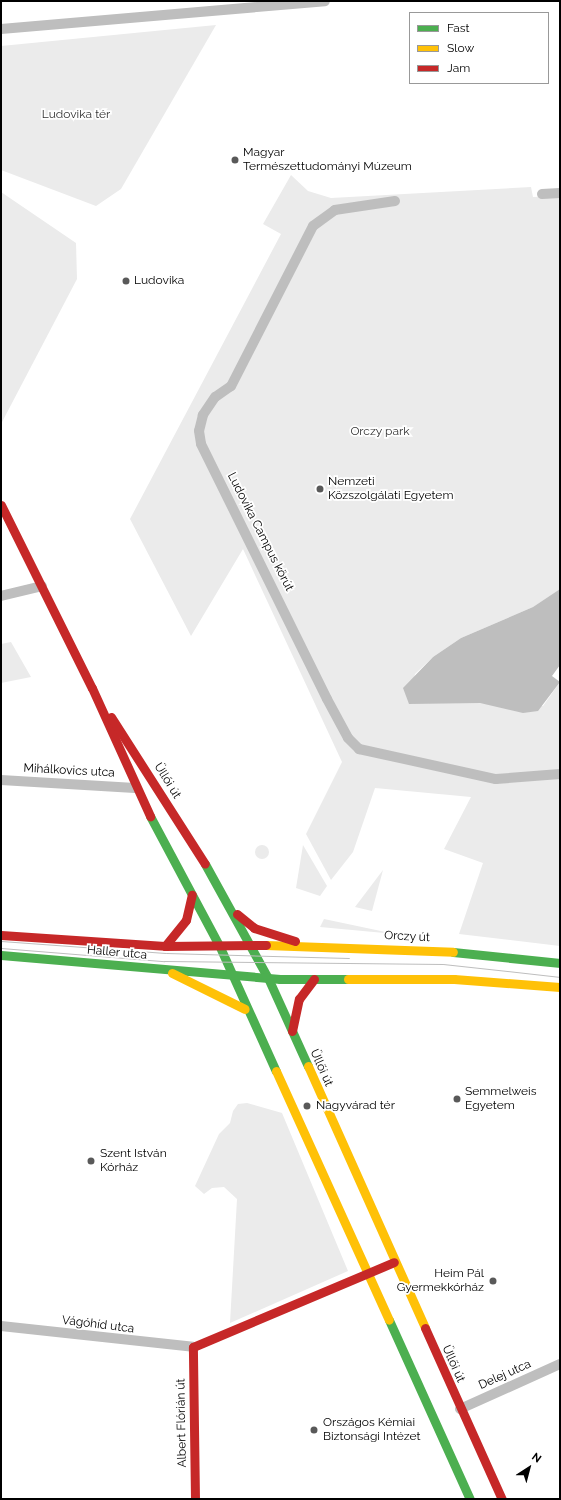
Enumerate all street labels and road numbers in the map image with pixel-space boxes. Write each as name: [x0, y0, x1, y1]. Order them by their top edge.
street label: Ludovika Campus körút: [224, 470, 296, 594]
street label: Üllői út: [150, 760, 184, 802]
street label: Mihálkovics utca: [23, 761, 115, 781]
street label: Orczy út: [384, 929, 430, 945]
street label: Haller utca: [86, 943, 148, 963]
street label: Üllői út: [306, 1047, 336, 1089]
street label: Vágóhíd utca: [61, 1313, 135, 1337]
street label: Üllői út: [438, 1343, 468, 1385]
street label: Delej utca: [477, 1357, 533, 1393]
street label: Albert Flórián út: [174, 1378, 190, 1468]

